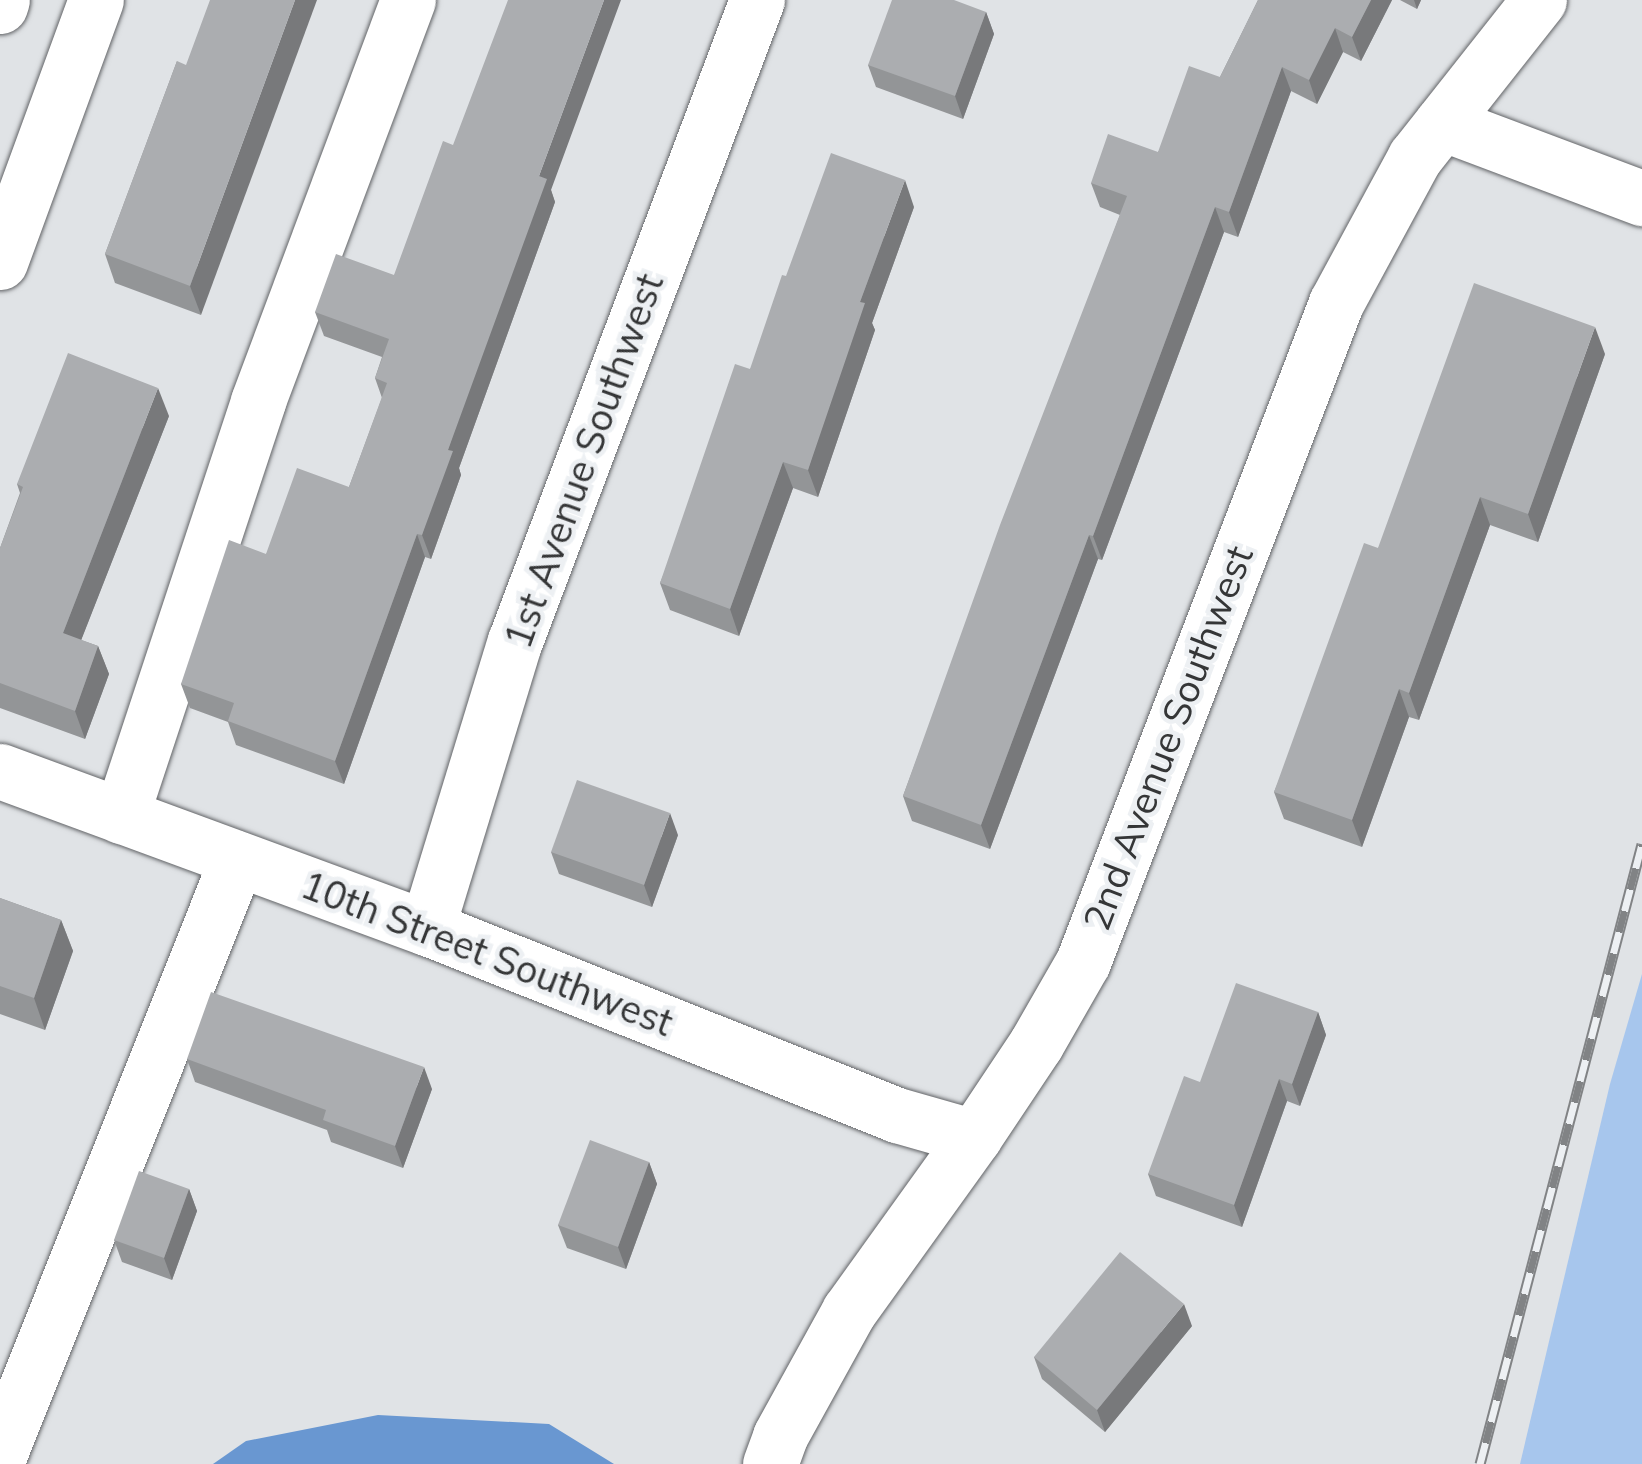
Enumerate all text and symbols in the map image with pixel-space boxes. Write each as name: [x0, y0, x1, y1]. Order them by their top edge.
street label: 1st Avenue Southwest: [495, 268, 673, 654]
street label: 2nd Avenue Southwest: [1074, 539, 1262, 937]
street label: 10th Street Southwest: [295, 862, 679, 1046]

